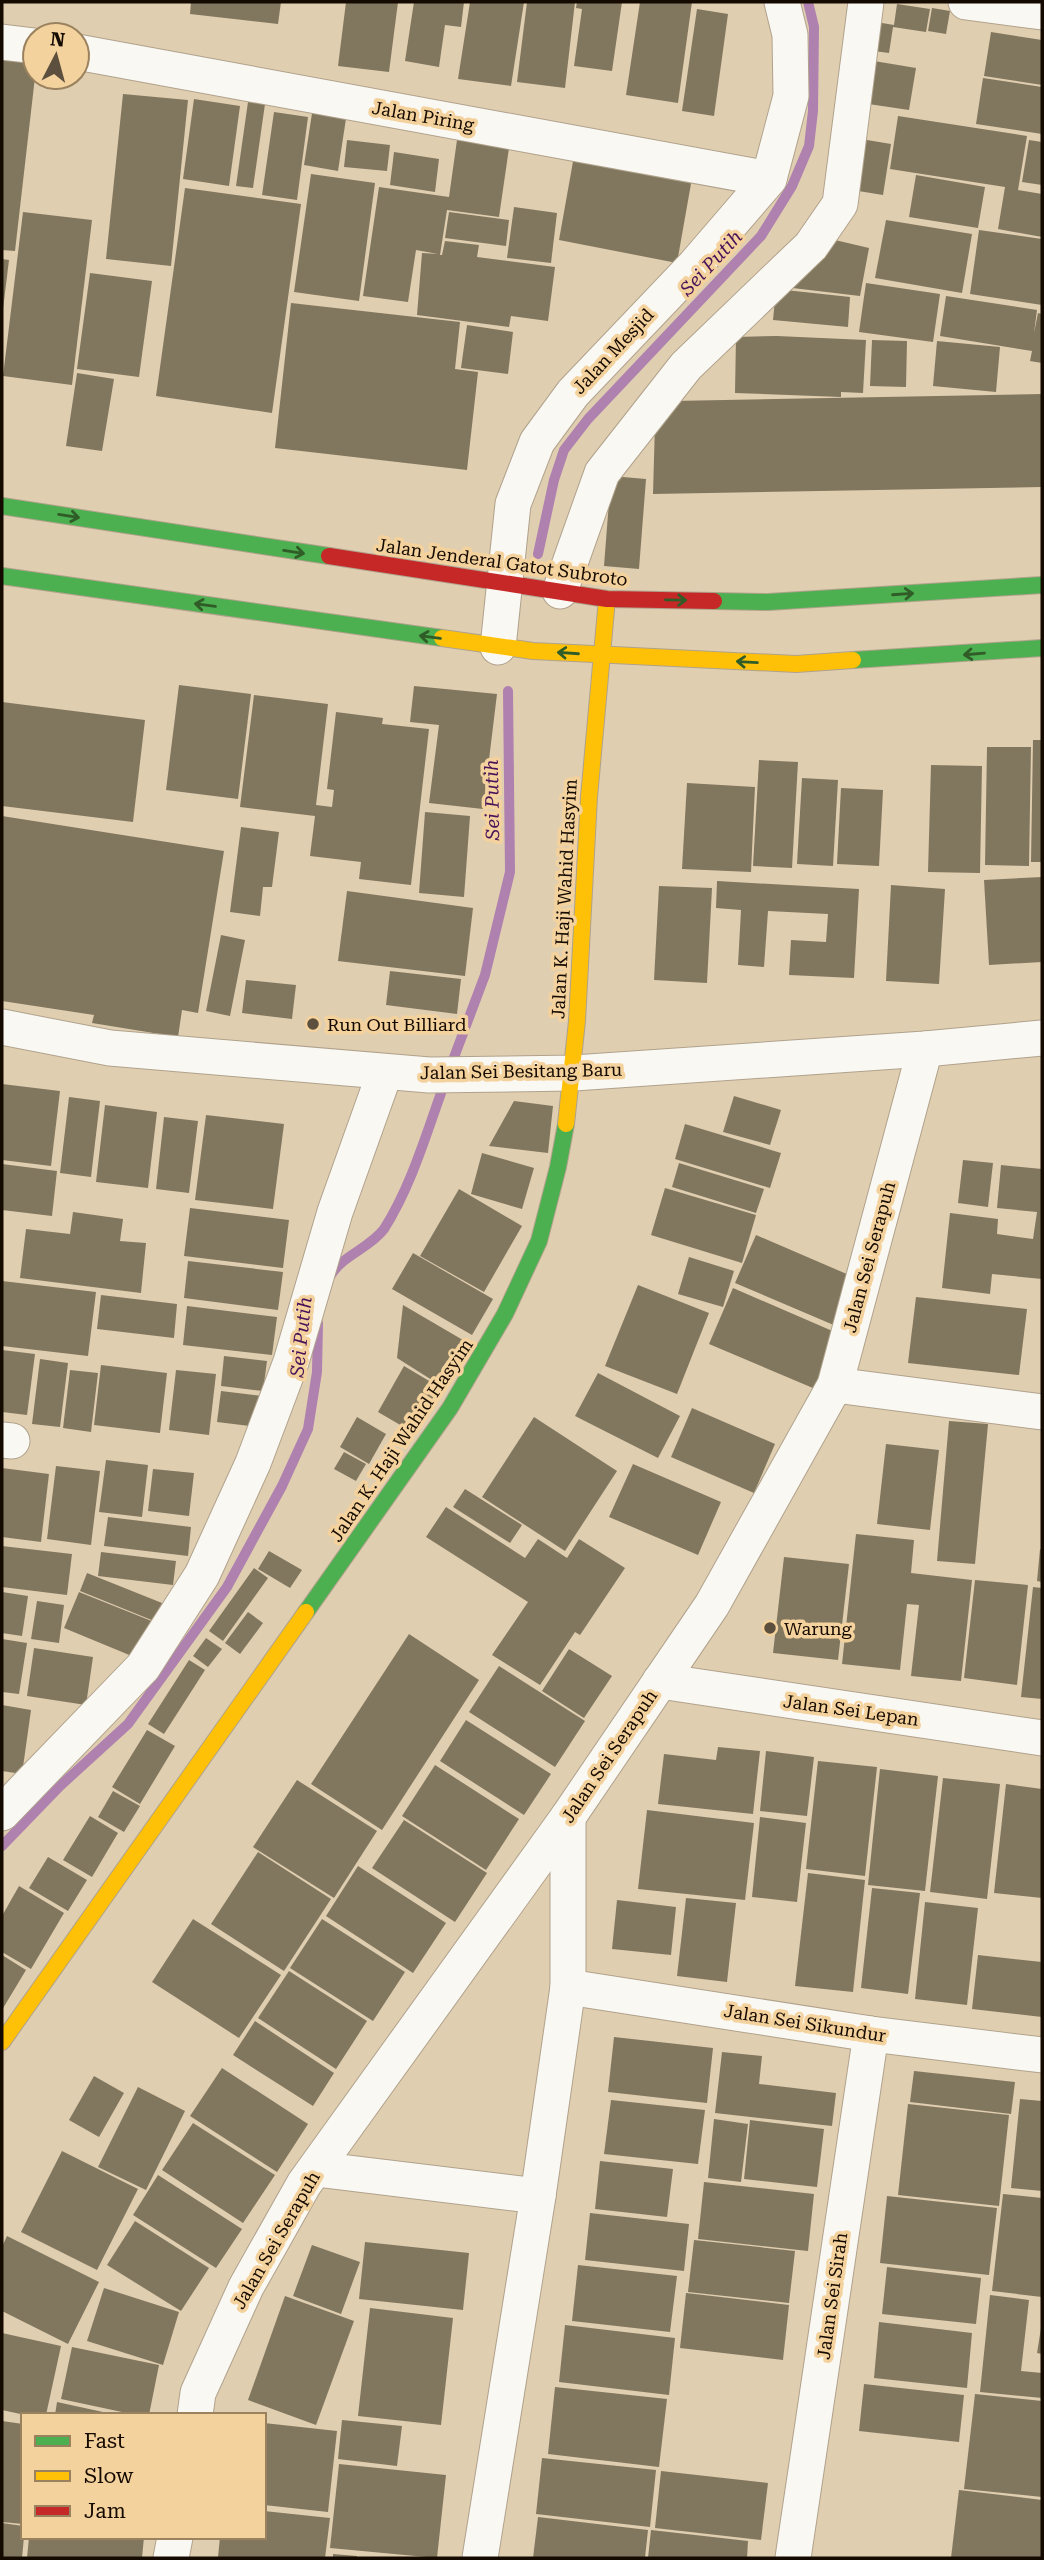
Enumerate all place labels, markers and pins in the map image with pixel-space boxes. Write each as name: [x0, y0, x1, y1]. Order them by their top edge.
place label: Run Out Billiard: [327, 1014, 467, 1035]
marker: Run Out Billiard: [305, 1016, 321, 1032]
place label: Warung: [784, 1618, 853, 1639]
marker: Warung: [762, 1620, 778, 1636]

